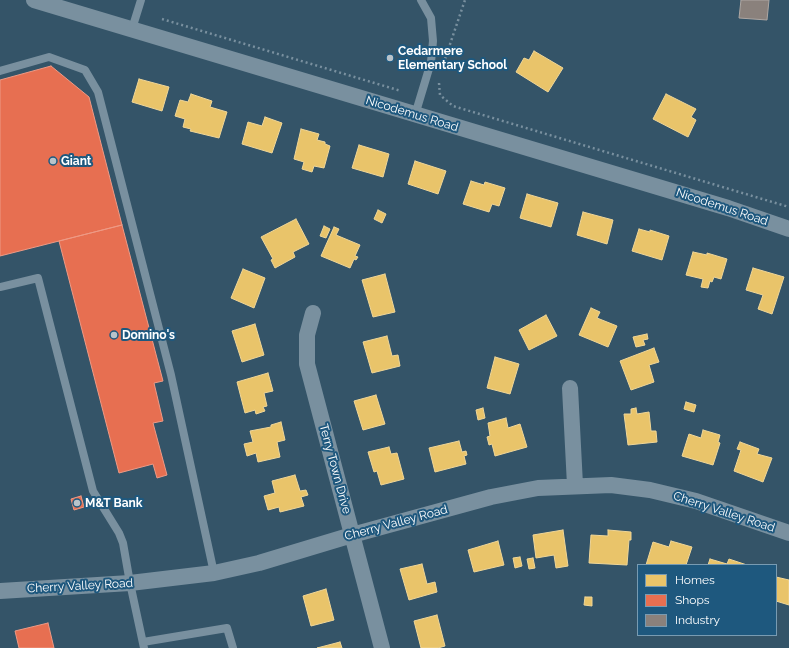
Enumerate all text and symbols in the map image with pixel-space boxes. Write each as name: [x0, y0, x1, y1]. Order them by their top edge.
place label: Cedarmere Elementary School: [398, 44, 507, 72]
marker: Cedarmere Elementary School: [385, 53, 395, 63]
street label: Nicodemus Road: [364, 93, 460, 135]
place label: Giant: [61, 154, 91, 168]
marker: Giant: [48, 156, 58, 166]
street label: Nicodemus Road: [674, 185, 770, 229]
place label: Domino's: [122, 328, 175, 342]
marker: Domino's: [109, 330, 119, 340]
street label: Terry Town Drive: [316, 423, 354, 515]
street label: Cherry Valley Road: [671, 489, 777, 535]
place label: M&T Bank: [85, 496, 143, 510]
marker: M&T Bank: [72, 498, 82, 508]
street label: Cherry Valley Road: [343, 502, 449, 544]
legend: [637, 564, 777, 636]
text: Homes: [675, 573, 715, 587]
street label: Cherry Valley Road: [27, 576, 133, 596]
text: Shops: [675, 593, 710, 607]
text: Industry: [675, 613, 720, 627]

